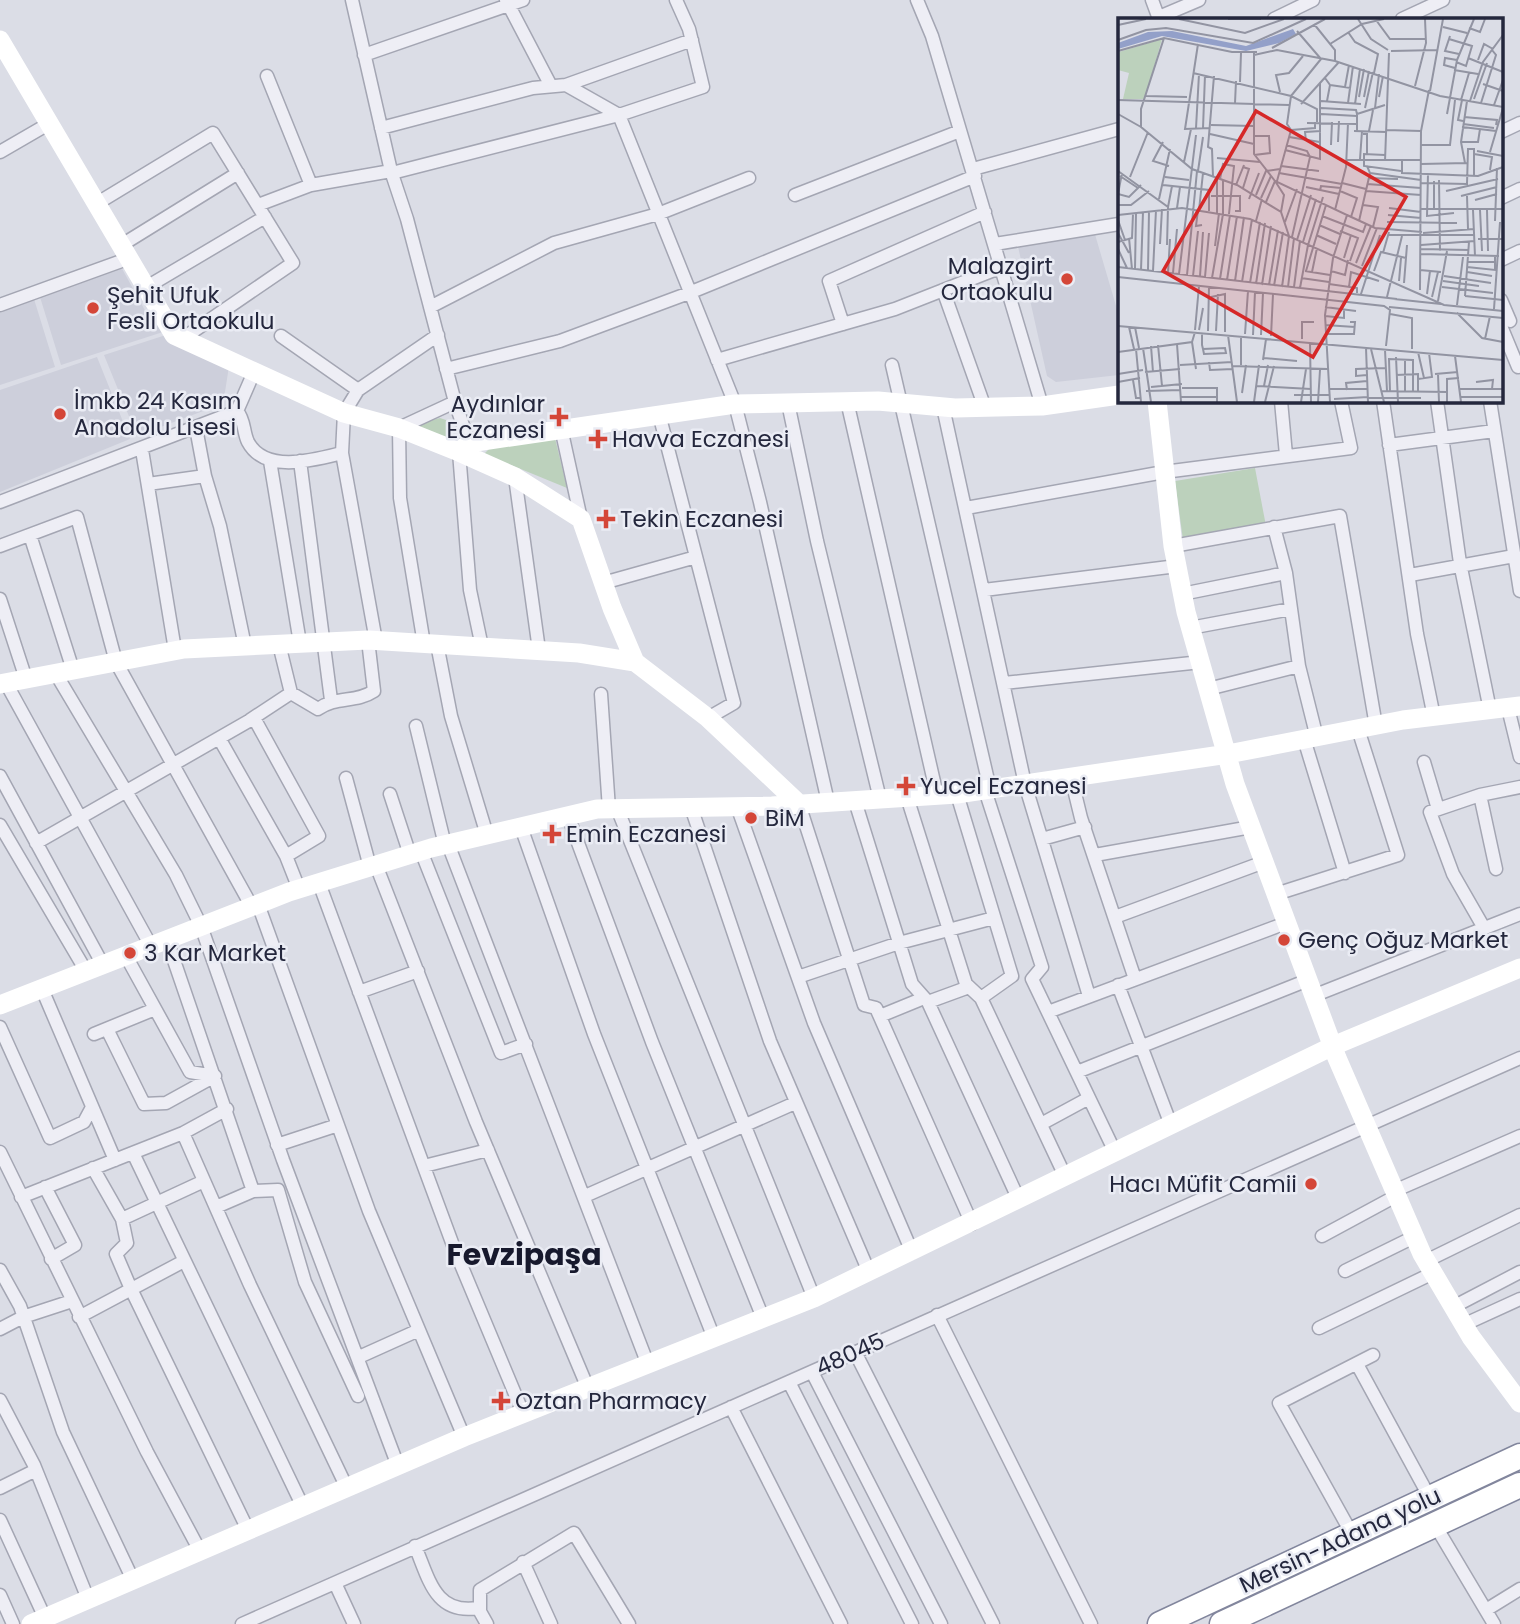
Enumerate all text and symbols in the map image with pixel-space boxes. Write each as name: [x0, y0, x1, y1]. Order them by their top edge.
inset map: [1118, 18, 1502, 402]
place label: Malazgirt Ortaokulu: [941, 250, 1053, 308]
marker: Malazgirt Ortaokulu: [1059, 271, 1075, 287]
place label: Şehit Ufuk Fesli Ortaokulu: [107, 279, 275, 337]
marker: Şehit Ufuk Fesli Ortaokulu: [85, 300, 101, 316]
place label: İmkb 24 Kasım Anadolu Lisesi: [74, 385, 241, 443]
place label: Aydınlar Eczanesi: [447, 388, 545, 446]
marker: İmkb 24 Kasım Anadolu Lisesi: [52, 406, 68, 422]
marker: Aydınlar Eczanesi: [551, 409, 567, 425]
place label: Havva Eczanesi: [612, 423, 789, 455]
marker: Havva Eczanesi: [590, 431, 606, 447]
place label: Tekin Eczanesi: [620, 503, 783, 535]
marker: Tekin Eczanesi: [598, 511, 614, 527]
place label: Yucel Eczanesi: [920, 770, 1087, 802]
marker: Yucel Eczanesi: [898, 778, 914, 794]
place label: BiM: [765, 802, 805, 834]
marker: BiM: [743, 810, 759, 826]
place label: Emin Eczanesi: [566, 818, 726, 850]
marker: Emin Eczanesi: [544, 826, 560, 842]
place label: Genç Oğuz Market: [1298, 924, 1508, 956]
marker: Genç Oğuz Market: [1276, 932, 1292, 948]
place label: 3 Kar Market: [144, 937, 286, 969]
marker: 3 Kar Market: [122, 945, 138, 961]
place label: Hacı Müfit Camii: [1109, 1168, 1297, 1200]
marker: Hacı Müfit Camii: [1303, 1176, 1319, 1192]
district label: Fevzipaşa: [446, 1233, 602, 1276]
street label: 48045: [810, 1325, 890, 1383]
place label: Oztan Pharmacy: [515, 1385, 707, 1417]
marker: Oztan Pharmacy: [493, 1393, 509, 1409]
street label: Mersin-Adana yolu: [1234, 1479, 1446, 1601]

